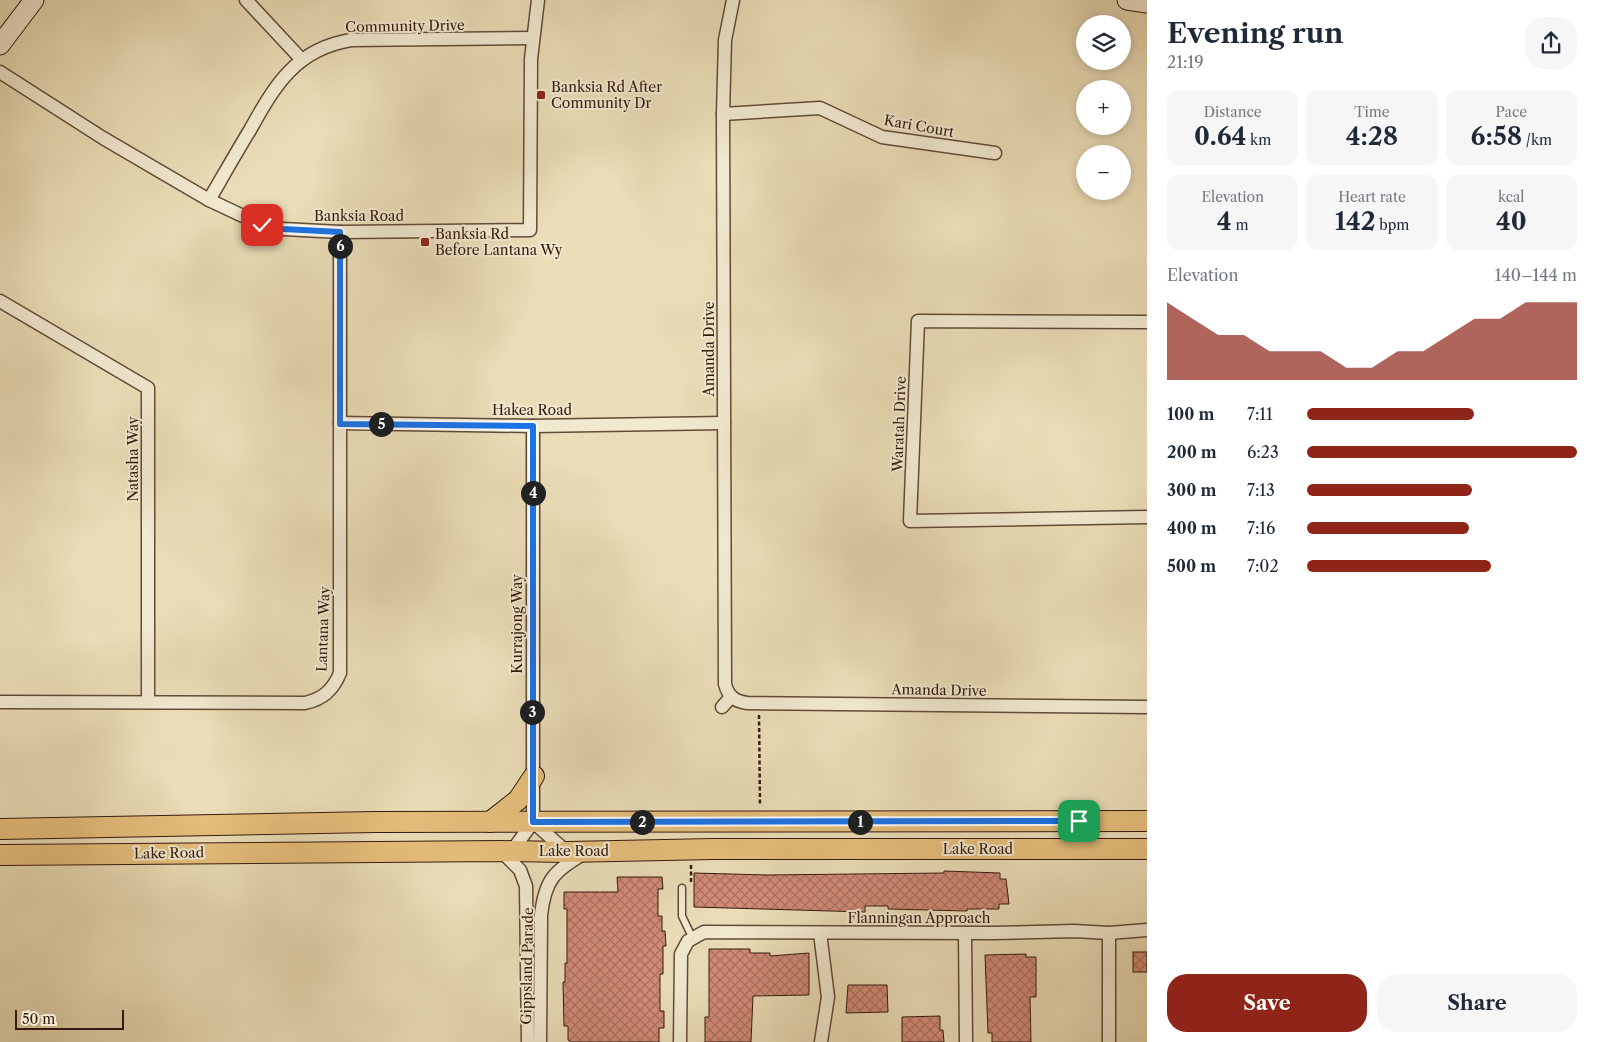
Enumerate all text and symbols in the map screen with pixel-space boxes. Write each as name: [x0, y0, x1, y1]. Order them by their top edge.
map controls: [1076, 15, 1131, 200]
button: layers: [1076, 15, 1131, 70]
street label: Community Drive: [345, 16, 465, 36]
text: Evening run: [1167, 16, 1343, 50]
button: share: [1525, 17, 1577, 69]
text: 21:19: [1167, 52, 1204, 72]
place label: Banksia Rd After Community Dr: [551, 78, 662, 112]
button: +: [1076, 80, 1131, 135]
marker: Banksia Rd After Community Dr: [535, 89, 547, 101]
text: Distance: [1204, 103, 1262, 121]
text: Time: [1354, 103, 1390, 121]
text: Pace: [1496, 103, 1527, 121]
street label: Kari Court: [882, 111, 956, 141]
text: 0.64: [1194, 121, 1246, 152]
text: 4:28: [1346, 121, 1398, 152]
text: 6:58: [1471, 121, 1522, 152]
text: km: [1246, 131, 1271, 149]
text: /km: [1522, 131, 1552, 149]
button: −: [1076, 145, 1131, 200]
text: Elevation: [1201, 188, 1264, 206]
text: Heart rate: [1338, 188, 1406, 206]
text: kcal: [1498, 188, 1525, 206]
pin: [241, 204, 283, 246]
text: 4: [1217, 206, 1232, 237]
text: 142: [1335, 206, 1375, 237]
text: 40: [1496, 206, 1527, 237]
street label: Banksia Road: [314, 207, 404, 225]
icon: check: [248, 211, 276, 239]
text: m: [1232, 216, 1248, 234]
text: bpm: [1375, 216, 1409, 234]
place label: Banksia Rd Before Lantana Wy: [435, 225, 563, 259]
pin: 6: [328, 234, 352, 258]
marker: Banksia Rd Before Lantana Wy: [419, 236, 431, 248]
text: 6: [336, 237, 345, 255]
text: Elevation: [1167, 265, 1238, 285]
text: 140–144 m: [1495, 265, 1577, 285]
street label: Amanda Drive: [700, 301, 718, 398]
street label: Waratah Drive: [888, 376, 910, 473]
street label: Hakea Road: [492, 401, 573, 419]
text: 100 m: [1167, 404, 1214, 424]
text: 7:11: [1247, 404, 1273, 424]
pin: 5: [368, 412, 394, 436]
text: 5: [378, 415, 385, 433]
street label: Natasha Way: [124, 416, 142, 502]
text: 200 m: [1167, 442, 1217, 462]
text: 6:23: [1247, 442, 1279, 462]
pin: 4: [520, 480, 546, 506]
text: 300 m: [1167, 480, 1216, 500]
text: 7:13: [1247, 480, 1275, 500]
text: 4: [529, 484, 538, 502]
text: 400 m: [1167, 518, 1217, 538]
text: 7:16: [1247, 518, 1275, 538]
text: 500 m: [1167, 556, 1216, 576]
text: 7:02: [1247, 556, 1279, 576]
street label: Kurrajong Way: [508, 574, 526, 674]
street label: Lantana Way: [313, 586, 333, 672]
street label: Amanda Drive: [890, 680, 987, 700]
pin: 3: [520, 700, 544, 724]
text: 3: [529, 703, 536, 721]
pin: [1058, 800, 1100, 842]
icon: arrive: [1065, 807, 1093, 835]
pin: 2: [630, 810, 654, 834]
pin: 1: [848, 810, 872, 834]
text: 2: [638, 813, 647, 831]
text: 1: [857, 813, 864, 831]
street label: Lake Road: [943, 840, 1014, 858]
street label: Lake Road: [539, 842, 610, 860]
street label: Lake Road: [134, 843, 205, 863]
street label: Gippsland Parade: [517, 907, 537, 1025]
street label: Flanningan Approach: [847, 909, 991, 927]
button: Save: [1167, 974, 1367, 1032]
button: Share: [1377, 974, 1577, 1032]
scale bar: [15, 1007, 124, 1030]
text: 50 m: [22, 1010, 55, 1028]

